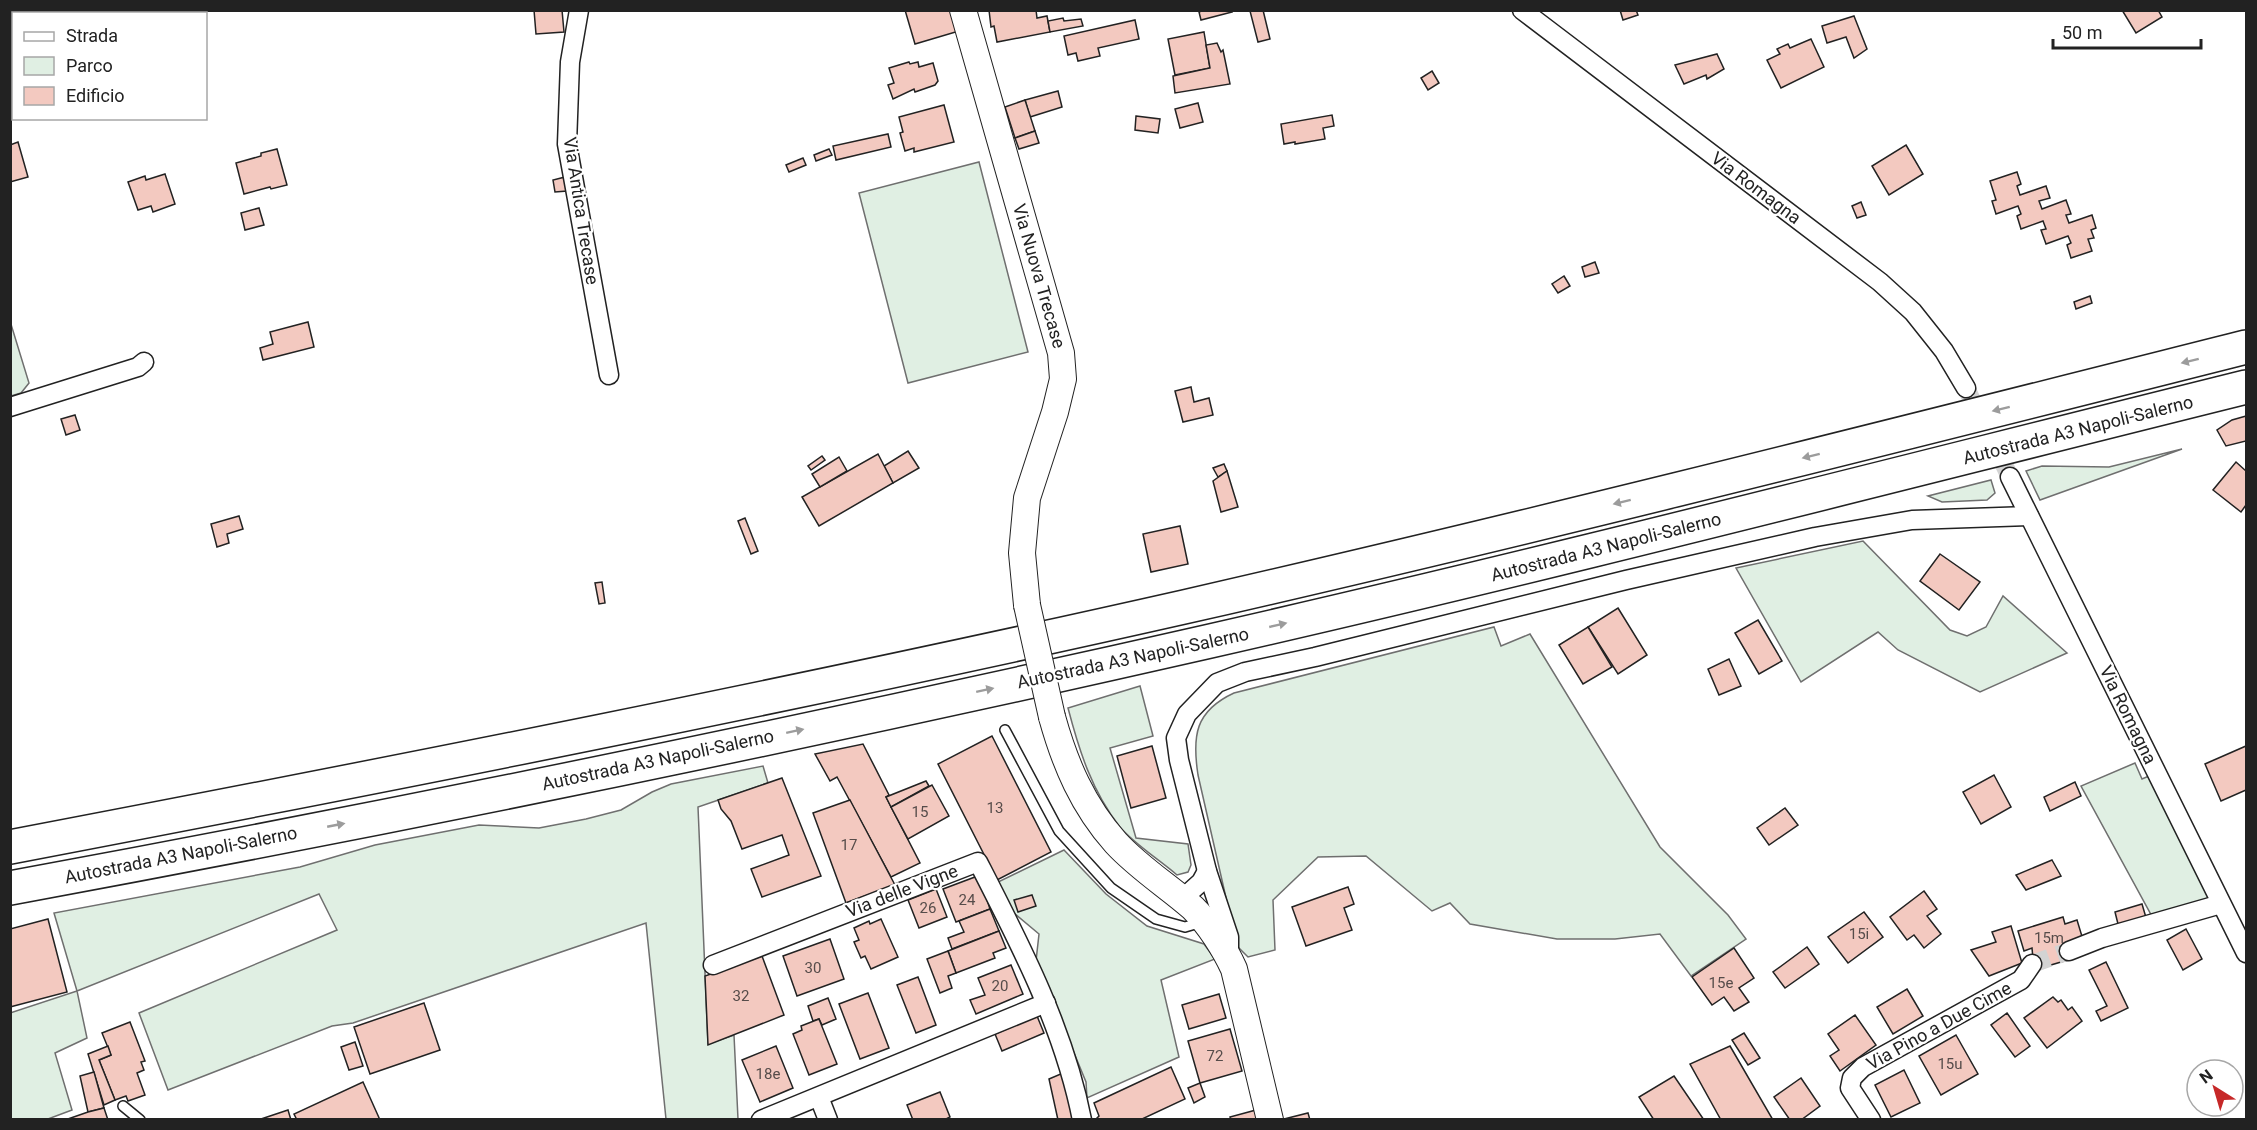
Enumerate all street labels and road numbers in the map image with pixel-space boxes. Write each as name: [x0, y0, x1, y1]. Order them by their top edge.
street label: Via Antica Trecase: [559, 136, 604, 286]
street label: Via Romagna: [1707, 147, 1805, 228]
street label: Via Nuova Trecase: [1009, 201, 1070, 350]
street label: Autostrada A3 Napoli-Salerno: [1961, 391, 2195, 468]
street label: Autostrada A3 Napoli-Salerno: [1489, 508, 1723, 585]
street label: Autostrada A3 Napoli-Salerno: [1015, 623, 1251, 692]
street label: Via Romagna: [2096, 662, 2161, 767]
street label: Autostrada A3 Napoli-Salerno: [540, 725, 776, 794]
street label: Autostrada A3 Napoli-Salerno: [63, 822, 299, 887]
street label: Via delle Vigne: [843, 860, 961, 921]
street label: Via Pino a Due Cime: [1863, 977, 2015, 1074]

